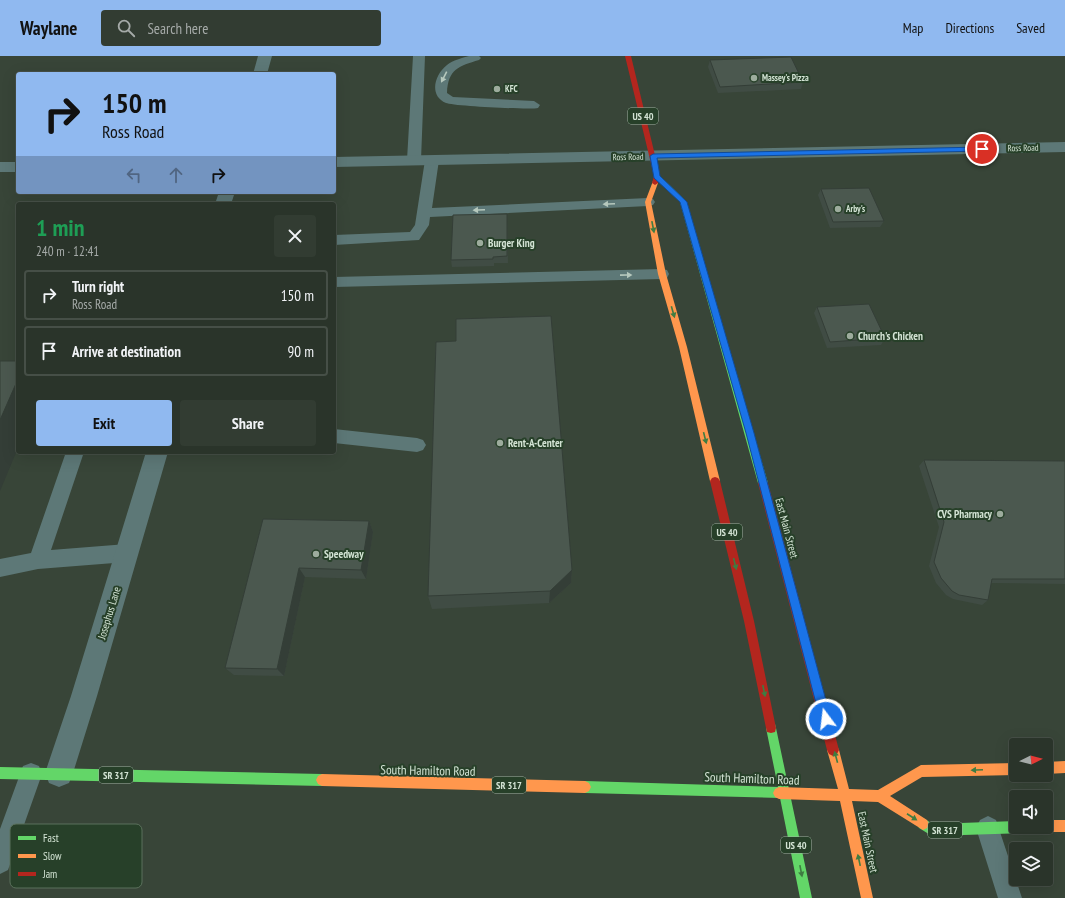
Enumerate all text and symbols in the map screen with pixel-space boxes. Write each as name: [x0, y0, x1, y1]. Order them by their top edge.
search box: [101, 10, 381, 46]
text: Waylane: [20, 16, 77, 40]
icon: search: [115, 17, 137, 39]
text: Search here: [147, 19, 208, 38]
text: Map: [903, 19, 923, 37]
text: Directions: [945, 19, 994, 37]
text: Saved: [1016, 19, 1045, 37]
one-way arrow: [441, 71, 447, 83]
place label: Massey's Pizza: [762, 72, 809, 83]
marker: Massey's Pizza: [749, 73, 759, 83]
place label: KFC: [505, 83, 518, 94]
text: 150 m: [102, 84, 166, 121]
marker: KFC: [492, 84, 502, 94]
icon: right: [36, 88, 88, 140]
road number: US 40: [628, 108, 658, 124]
text: Ross Road: [102, 120, 164, 143]
pin: [965, 132, 999, 166]
icon: arrive: [971, 138, 993, 160]
street label: Ross Road: [1007, 142, 1039, 153]
street label: Ross Road: [612, 151, 644, 162]
icon: left: [123, 164, 145, 186]
icon: ahead: [165, 164, 187, 186]
icon: right: [207, 164, 229, 186]
one-way arrow: [603, 201, 615, 208]
place label: Arby's: [845, 203, 865, 214]
marker: Arby's: [833, 204, 843, 214]
one-way arrow: [472, 207, 485, 213]
text: 1 min: [36, 212, 84, 243]
button: close: [274, 215, 316, 257]
one-way arrow: [650, 221, 656, 234]
place label: Burger King: [488, 236, 535, 250]
marker: Burger King: [475, 238, 485, 248]
text: 240 m · 12:41: [36, 243, 99, 260]
one-way arrow: [620, 272, 633, 278]
text: Turn right: [72, 277, 124, 296]
icon: right: [38, 284, 60, 306]
text: 150 m: [281, 286, 314, 305]
text: Ross Road: [72, 296, 117, 313]
one-way arrow: [670, 306, 676, 318]
place label: Church's Chicken: [858, 329, 923, 343]
marker: Church's Chicken: [845, 331, 855, 341]
icon: arrive: [38, 340, 60, 362]
text: Arrive at destination: [72, 342, 181, 361]
text: 90 m: [288, 342, 314, 361]
button: Exit: [36, 400, 172, 446]
button: Share: [180, 400, 316, 446]
one-way arrow: [702, 431, 708, 444]
place label: Rent-A-Center: [508, 436, 564, 450]
marker: Rent-A-Center: [495, 438, 505, 448]
street label: East Main Street: [772, 496, 802, 560]
place label: CVS Pharmacy: [937, 507, 993, 521]
marker: CVS Pharmacy: [995, 509, 1005, 519]
road number: US 40: [712, 524, 742, 540]
place label: Speedway: [324, 547, 364, 561]
marker: Speedway: [311, 549, 321, 559]
one-way arrow: [733, 558, 739, 570]
street label: Josephus Lane: [94, 585, 124, 642]
one-way arrow: [761, 685, 767, 697]
position arrow: [805, 698, 847, 740]
north arrow: [1009, 738, 1053, 782]
map controls: [1009, 738, 1053, 886]
one-way arrow: [832, 751, 838, 763]
street label: South Hamilton Road: [380, 761, 476, 780]
one-way arrow: [971, 766, 983, 773]
road number: SR 317: [99, 767, 133, 783]
street label: South Hamilton Road: [704, 768, 800, 789]
road number: SR 317: [492, 777, 526, 793]
button: sound: [1009, 790, 1053, 834]
street label: East Main Street: [855, 810, 881, 874]
one-way arrow: [907, 813, 917, 821]
road number: SR 317: [928, 822, 962, 838]
legend: [10, 824, 142, 888]
text: Fast: [43, 831, 59, 845]
road number: US 40: [781, 837, 811, 853]
button: layers: [1009, 842, 1053, 886]
text: Slow: [43, 849, 62, 863]
one-way arrow: [856, 854, 862, 866]
one-way arrow: [799, 865, 805, 878]
text: Jam: [42, 867, 57, 881]

